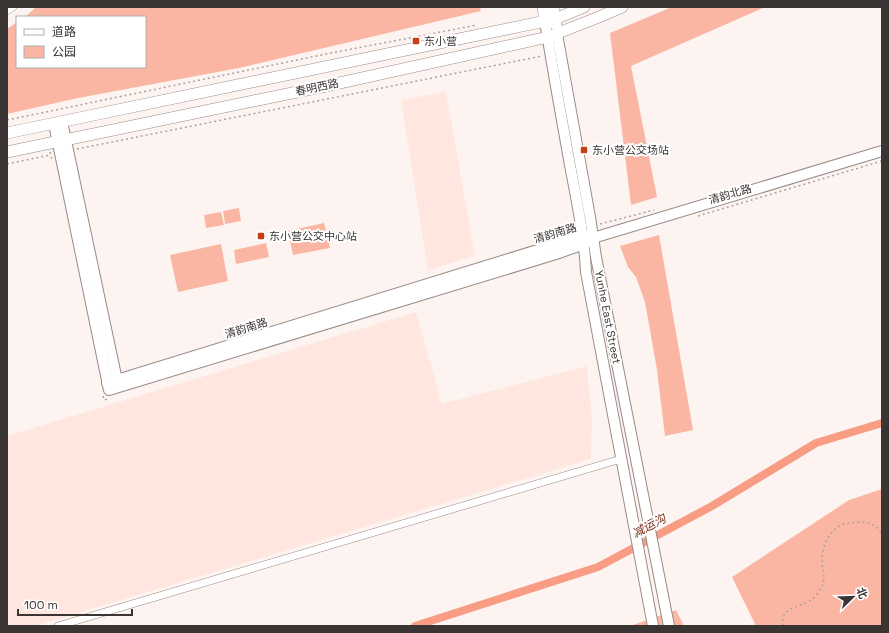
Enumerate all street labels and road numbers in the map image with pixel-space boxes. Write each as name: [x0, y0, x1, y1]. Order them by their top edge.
street label: 春明西路: [294, 76, 340, 98]
street label: 清韵北路: [707, 181, 753, 207]
street label: 清韵南路: [532, 220, 578, 246]
street label: Yunhe East Street: [592, 269, 624, 365]
street label: 清韵南路: [223, 315, 269, 341]

